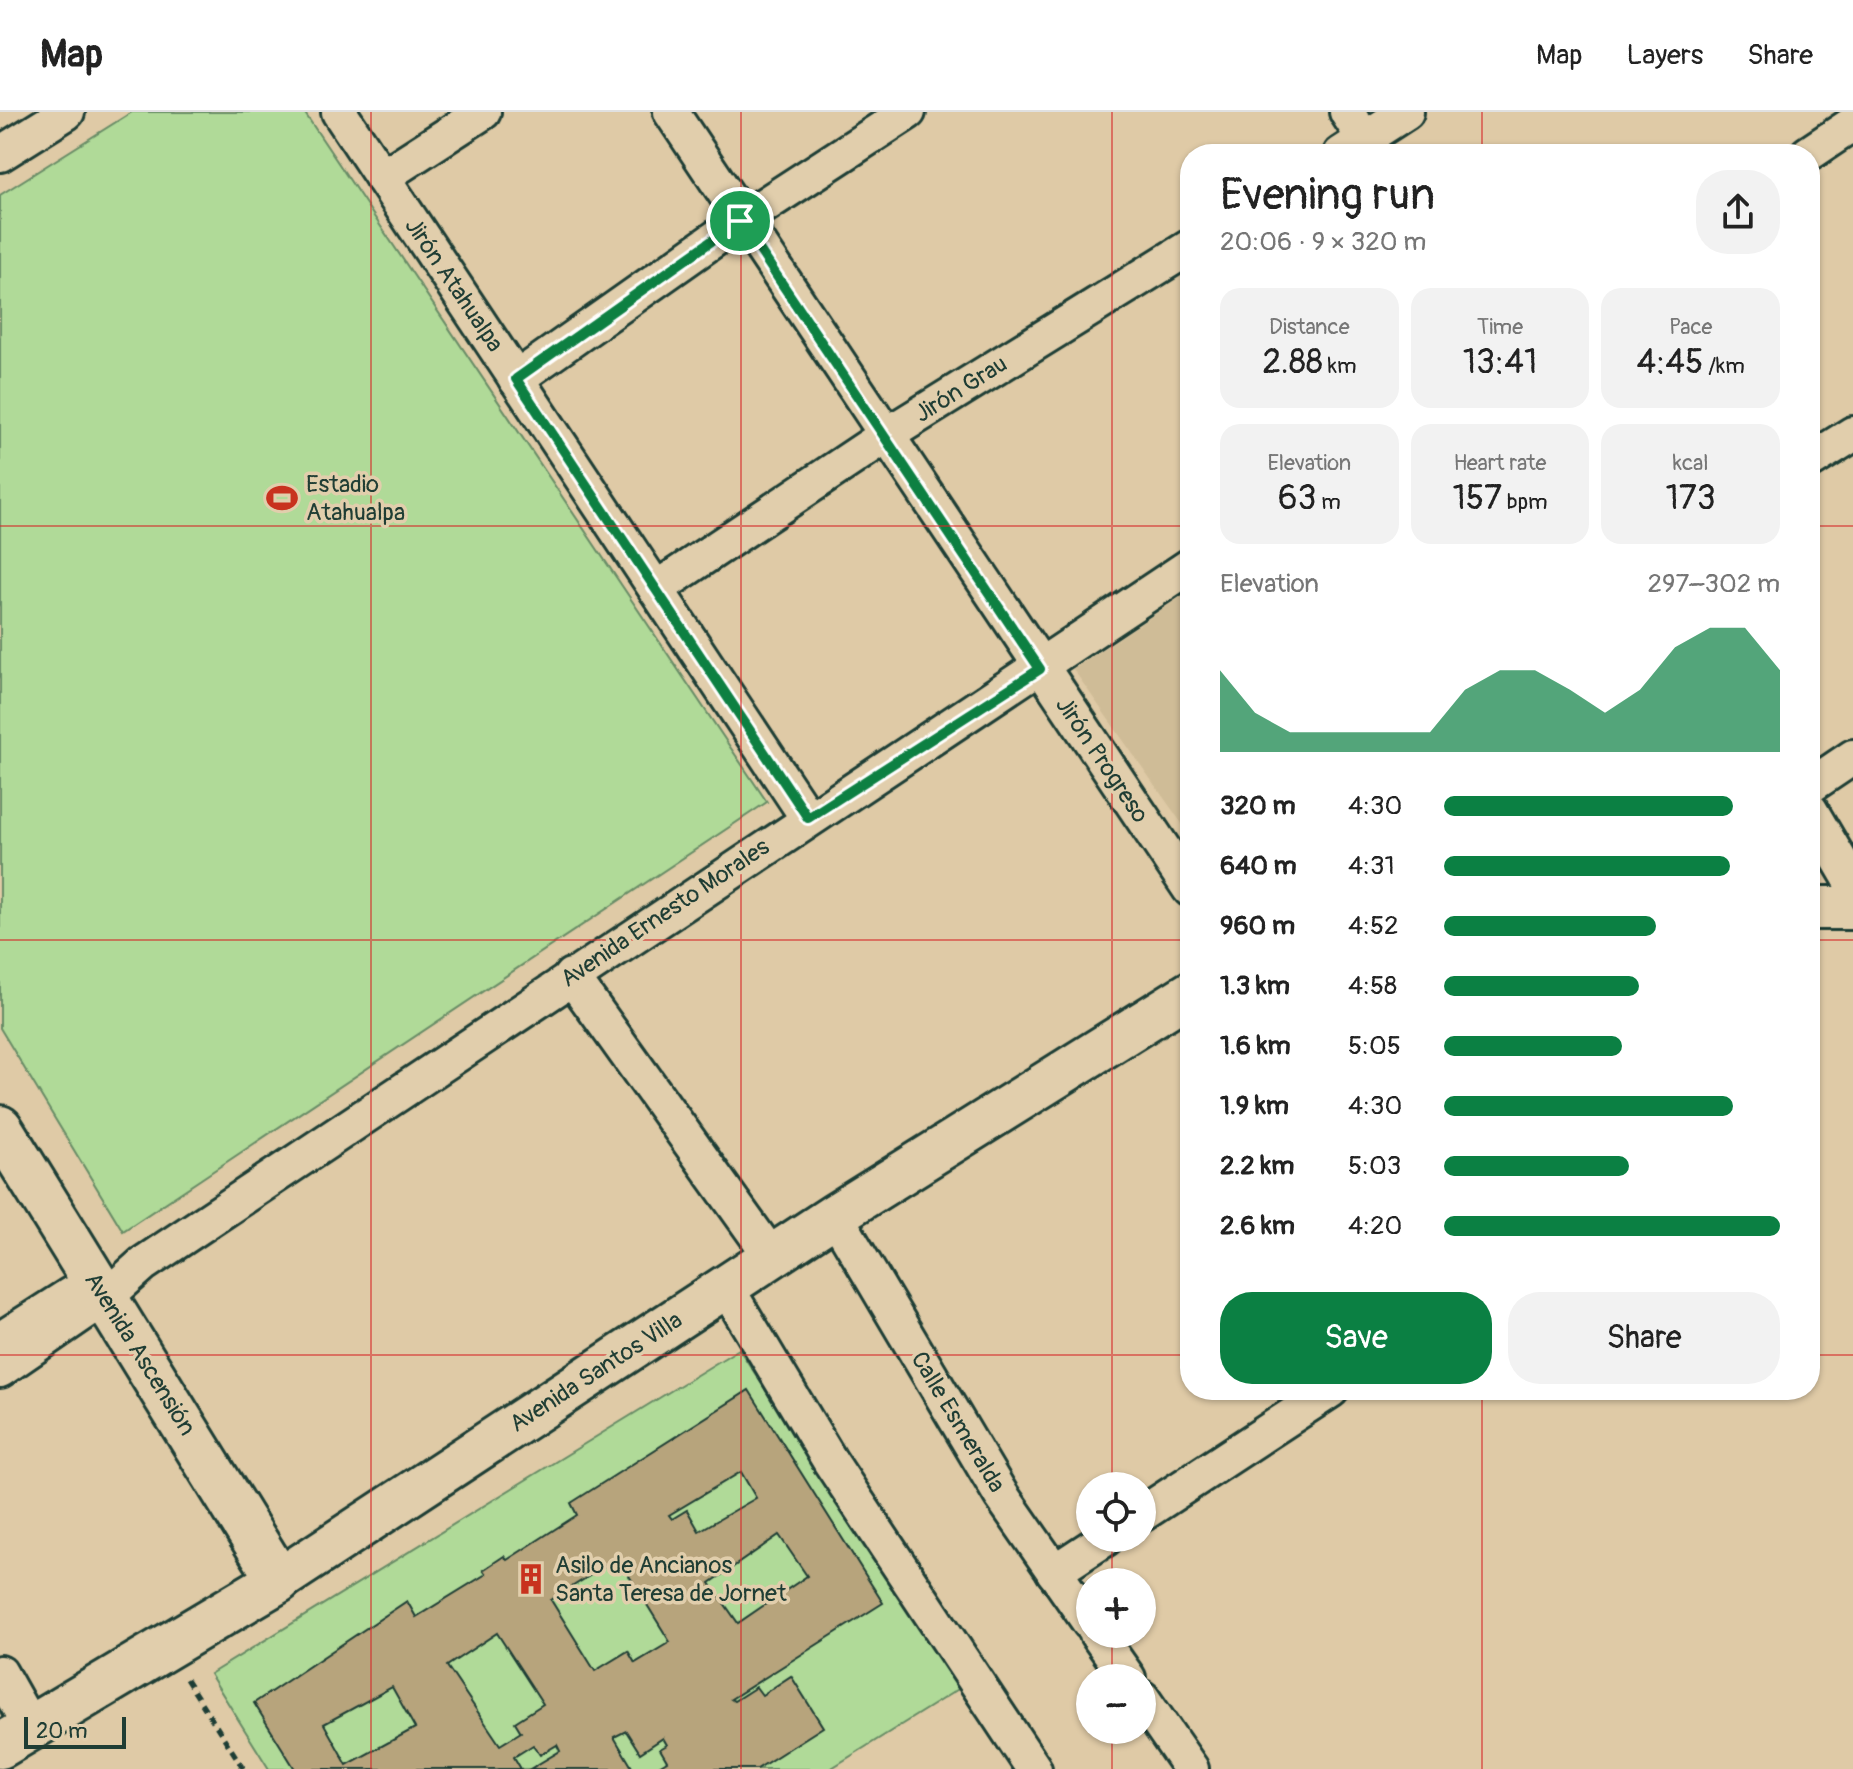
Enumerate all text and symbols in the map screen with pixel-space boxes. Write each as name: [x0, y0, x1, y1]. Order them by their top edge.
text: Map: [40, 31, 103, 79]
text: Map: [1536, 38, 1582, 73]
text: Layers: [1626, 38, 1703, 73]
text: Share: [1747, 38, 1813, 73]
text: Evening run: [1220, 168, 1435, 223]
button: share: [1696, 170, 1780, 254]
pin: [706, 187, 774, 255]
icon: arrive: [718, 199, 762, 243]
street label: Jirón Atahualpa: [399, 212, 509, 358]
text: 20:06 · 9 × 320 m: [1220, 226, 1426, 258]
text: Distance: [1269, 313, 1350, 341]
text: Time: [1477, 313, 1523, 341]
text: Pace: [1669, 313, 1712, 341]
text: 2.88: [1262, 341, 1323, 384]
text: 13:41: [1463, 341, 1537, 384]
text: 4:45: [1636, 341, 1703, 384]
street label: Jirón Grau: [909, 349, 1013, 429]
text: km: [1323, 352, 1356, 380]
text: /km: [1703, 352, 1745, 380]
text: Elevation: [1267, 449, 1351, 477]
text: Heart rate: [1454, 449, 1546, 477]
text: kcal: [1673, 449, 1709, 477]
place label: Estadio Atahualpa: [306, 470, 405, 527]
text: 63: [1278, 477, 1317, 520]
text: 157: [1452, 477, 1502, 520]
text: 173: [1666, 477, 1716, 520]
sports icon: Estadio Atahualpa: [265, 481, 299, 515]
text: m: [1317, 488, 1341, 516]
text: bpm: [1502, 488, 1548, 516]
text: Elevation: [1220, 568, 1319, 600]
text: 297–302 m: [1647, 568, 1780, 600]
street label: Jirón Progreso: [1049, 692, 1155, 829]
text: 320 m: [1220, 790, 1296, 822]
text: 4:30: [1348, 790, 1402, 822]
street label: Avenida Ernesto Morales: [555, 832, 775, 994]
text: 640 m: [1220, 850, 1297, 882]
text: 4:31: [1348, 850, 1395, 882]
text: 960 m: [1220, 910, 1295, 942]
text: 4:52: [1348, 910, 1399, 942]
text: 1.3 km: [1220, 970, 1290, 1002]
text: 4:58: [1348, 970, 1397, 1002]
text: 1.6 km: [1220, 1030, 1291, 1062]
text: 5:05: [1348, 1030, 1401, 1062]
text: 1.9 km: [1220, 1090, 1289, 1122]
text: 4:30: [1348, 1090, 1402, 1122]
text: 2.2 km: [1220, 1150, 1294, 1182]
text: 5:03: [1348, 1150, 1401, 1182]
text: 2.6 km: [1220, 1210, 1295, 1242]
text: 4:20: [1348, 1210, 1402, 1242]
street label: Avenida Ascensión: [78, 1267, 202, 1441]
button: Save: [1220, 1292, 1492, 1384]
button: Share: [1508, 1292, 1780, 1384]
street label: Avenida Santos Villa: [504, 1305, 688, 1439]
street label: Calle Esmeralda: [905, 1346, 1011, 1498]
map controls: [1076, 1472, 1156, 1744]
button: locate: [1076, 1472, 1156, 1552]
place label: Asilo de Ancianos Santa Teresa de Jornet: [555, 1551, 787, 1608]
building icon: Asilo de Ancianos Santa Teresa de Jornet: [514, 1562, 548, 1596]
button: +: [1076, 1568, 1156, 1648]
button: −: [1076, 1664, 1156, 1744]
scale bar: [24, 1713, 126, 1749]
text: 20 m: [36, 1717, 88, 1745]

